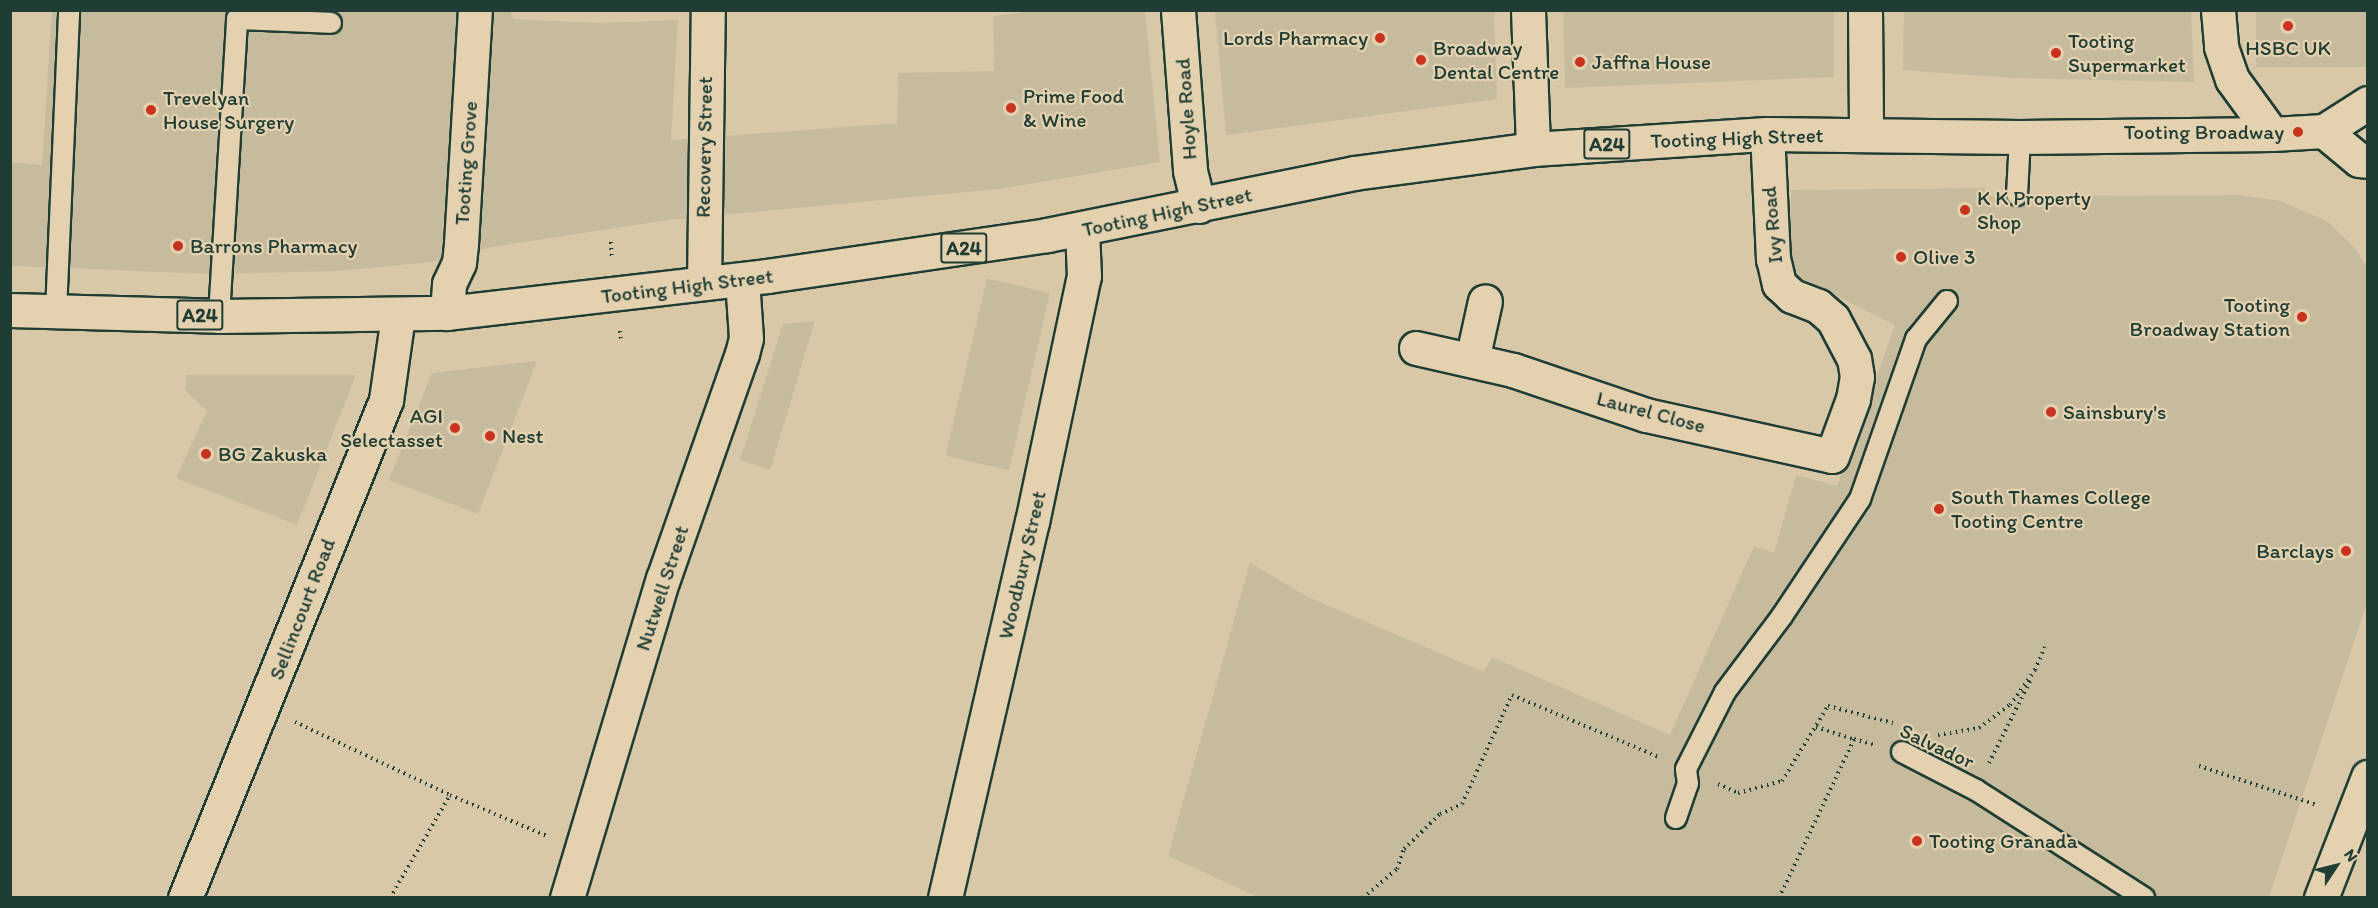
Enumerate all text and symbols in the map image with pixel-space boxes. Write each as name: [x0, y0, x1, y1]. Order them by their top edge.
marker: HSBC UK: [2281, 19, 2295, 33]
place label: Lords Pharmacy: [1223, 25, 1368, 51]
place label: Tooting Supermarket: [2068, 28, 2186, 78]
marker: Lords Pharmacy: [1373, 31, 1387, 45]
place label: Broadway Dental Centre: [1433, 35, 1559, 85]
place label: HSBC UK: [2245, 35, 2331, 61]
marker: Tooting Supermarket: [2049, 46, 2063, 60]
place label: Jaffna House: [1592, 49, 1711, 75]
marker: Broadway Dental Centre: [1414, 53, 1428, 67]
marker: Jaffna House: [1573, 55, 1587, 69]
street label: Hoyle Road: [1170, 58, 1202, 160]
street label: Recovery Street: [690, 76, 718, 218]
place label: Prime Food & Wine: [1023, 83, 1123, 133]
place label: Trevelyan House Surgery: [163, 85, 295, 135]
street label: Tooting Grove: [449, 100, 483, 226]
marker: Prime Food & Wine: [1004, 101, 1018, 115]
marker: Trevelyan House Surgery: [144, 103, 158, 117]
place label: Tooting Broadway: [2124, 119, 2284, 145]
street label: Tooting High Street: [1650, 122, 1824, 154]
marker: Tooting Broadway: [2289, 123, 2307, 141]
road number: A24: [1583, 127, 1631, 161]
street label: Tooting High Street: [1080, 182, 1254, 242]
street label: Ivy Road: [1756, 185, 1788, 265]
place label: K K Property Shop: [1977, 185, 2091, 235]
marker: K K Property Shop: [1958, 203, 1972, 217]
road number: A24: [940, 231, 988, 265]
place label: Barrons Pharmacy: [190, 233, 357, 259]
marker: Barrons Pharmacy: [171, 239, 185, 253]
place label: Olive 3: [1913, 244, 1975, 270]
marker: Olive 3: [1894, 250, 1908, 264]
street label: Tooting High Street: [600, 263, 774, 309]
place label: Tooting Broadway Station: [2130, 292, 2290, 342]
road number: A24: [176, 298, 224, 332]
marker: Tooting Broadway Station: [2295, 310, 2309, 324]
street label: Laurel Close: [1594, 385, 1708, 439]
place label: Sainsbury's: [2063, 399, 2167, 425]
place label: AGI Selectasset: [340, 403, 443, 453]
marker: Sainsbury's: [2044, 405, 2058, 419]
marker: AGI Selectasset: [448, 421, 462, 435]
place label: Nest: [502, 423, 543, 449]
marker: Nest: [483, 429, 497, 443]
place label: BG Zakuska: [218, 441, 327, 467]
marker: BG Zakuska: [199, 447, 213, 461]
place label: South Thames College Tooting Centre: [1951, 484, 2150, 534]
street label: Woodbury Street: [993, 488, 1051, 642]
marker: South Thames College Tooting Centre: [1932, 502, 1946, 516]
street label: Nutwell Street: [630, 522, 694, 654]
street label: Sellincourt Road: [264, 535, 340, 683]
place label: Barclays: [2256, 538, 2334, 564]
marker: Barclays: [2339, 544, 2353, 558]
street label: Salvador: [1896, 718, 1978, 774]
place label: Tooting Granada: [1929, 828, 2078, 854]
marker: Tooting Granada: [1910, 834, 1924, 848]
north arrow: [2306, 836, 2366, 896]
text: N: [2340, 846, 2362, 865]

